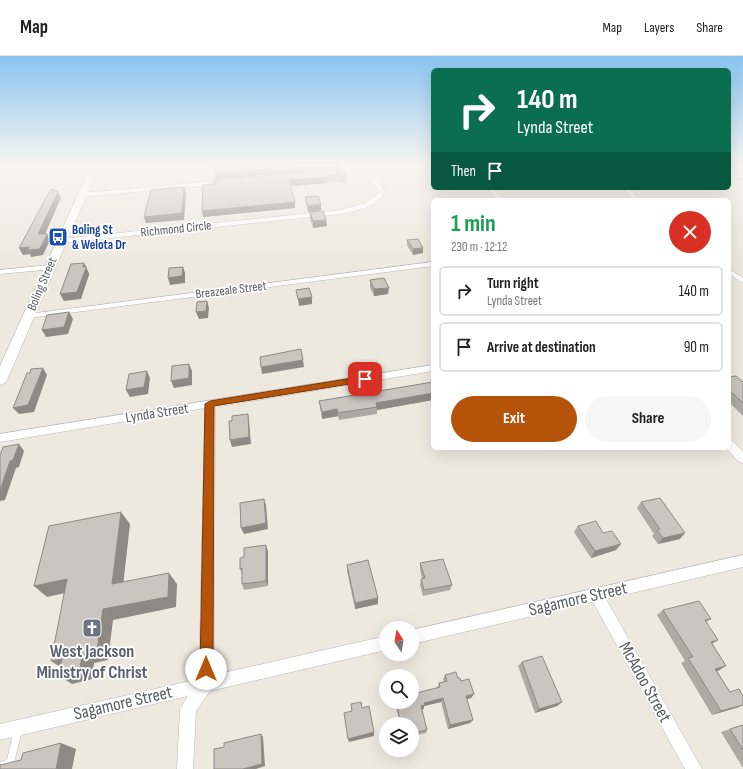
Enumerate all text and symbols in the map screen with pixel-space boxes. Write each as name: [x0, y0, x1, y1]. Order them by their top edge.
text: Map: [20, 16, 48, 39]
text: Map: [602, 19, 622, 36]
text: Layers: [644, 19, 674, 36]
text: Share: [696, 19, 723, 36]
text: 140 m: [517, 83, 578, 116]
icon: right: [451, 84, 503, 136]
text: Lynda Street: [517, 117, 593, 138]
icon: arrive: [484, 160, 506, 182]
text: Then: [451, 162, 476, 181]
text: 1 min: [451, 209, 496, 238]
button: close: [669, 211, 711, 253]
street label: Richmond Circle: [140, 217, 212, 241]
place label: Boling St & Welota Dr: [72, 222, 126, 253]
bus stop icon: Boling St & Welota Dr: [47, 226, 69, 248]
text: 230 m · 12:12: [451, 239, 507, 255]
street label: Boling Street: [24, 255, 60, 313]
text: Turn right: [487, 274, 539, 293]
street label: Breazeale Street: [195, 278, 267, 302]
icon: right: [453, 280, 475, 302]
text: 140 m: [679, 282, 709, 301]
text: Lynda Street: [487, 293, 542, 309]
icon: arrive: [453, 336, 475, 358]
text: Arrive at destination: [487, 338, 596, 357]
text: 90 m: [684, 338, 709, 357]
pin: [348, 362, 382, 396]
icon: arrive: [354, 368, 376, 390]
button: Exit: [451, 396, 577, 442]
button: Share: [585, 396, 711, 442]
street label: Lynda Street: [124, 399, 190, 427]
street label: Sagamore Street: [527, 577, 630, 621]
church icon: West Jackson Ministry of Christ: [81, 617, 103, 639]
north arrow: [379, 621, 419, 661]
map controls: [379, 621, 419, 757]
street label: McAdoo Street: [614, 638, 676, 726]
place label: West Jackson Ministry of Christ: [36, 641, 148, 683]
position arrow: [185, 648, 227, 690]
button: search: [379, 669, 419, 709]
street label: Sagamore Street: [72, 681, 175, 725]
button: layers: [379, 717, 419, 757]

